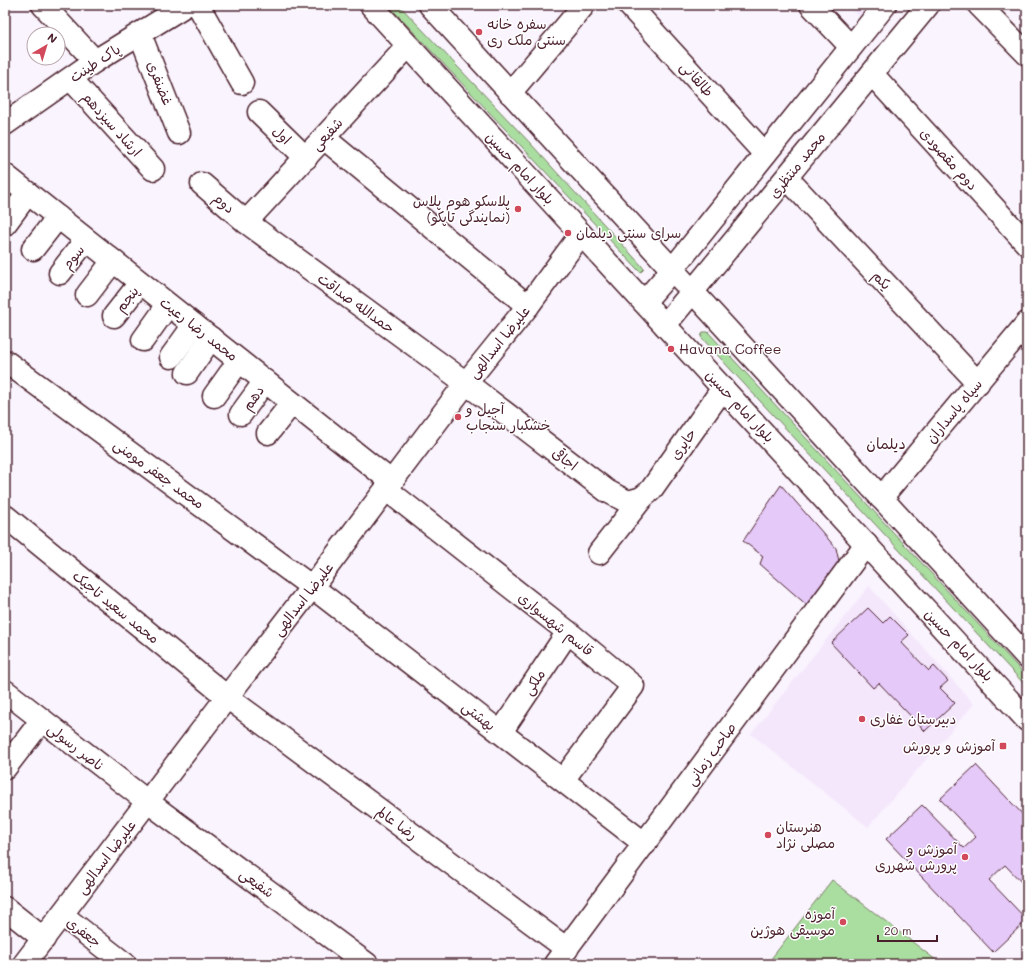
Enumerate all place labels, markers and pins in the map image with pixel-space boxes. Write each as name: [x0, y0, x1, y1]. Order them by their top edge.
place label: سفره خانه سنتی ملک ری: [487, 14, 566, 49]
marker: سفره خانه سنتی ملک ری: [474, 27, 484, 37]
place label: پلاسکو هوم پلاس (نمایندگی تاپکو): [413, 191, 510, 227]
marker: پلاسکو هوم پلاس (نمایندگی تاپکو): [513, 204, 523, 214]
place label: سرای سنتی دیلمان: [576, 223, 681, 242]
marker: سرای سنتی دیلمان: [563, 228, 573, 238]
place label: Havana Coffee: [679, 339, 781, 358]
marker: Havana Coffee: [666, 344, 676, 354]
place label: آجیل و خشکبار سنجاب: [465, 399, 550, 434]
marker: آجیل و خشکبار سنجاب: [453, 412, 463, 422]
place label: دبیرستان غفاری: [870, 709, 956, 728]
marker: دبیرستان غفاری: [857, 714, 867, 724]
place label: آموزش و پرورش: [903, 736, 996, 756]
marker: آموزش و پرورش: [998, 741, 1008, 751]
place label: هنرستان مصلی نژاد: [776, 817, 835, 852]
marker: هنرستان مصلی نژاد: [763, 830, 773, 840]
place label: آموزش و پرورش شهرری: [875, 839, 958, 875]
marker: آموزش و پرورش شهرری: [960, 852, 970, 862]
place label: آموزه موسیقی هوژین: [750, 904, 836, 939]
marker: آموزه موسیقی هوژین: [838, 917, 848, 927]

